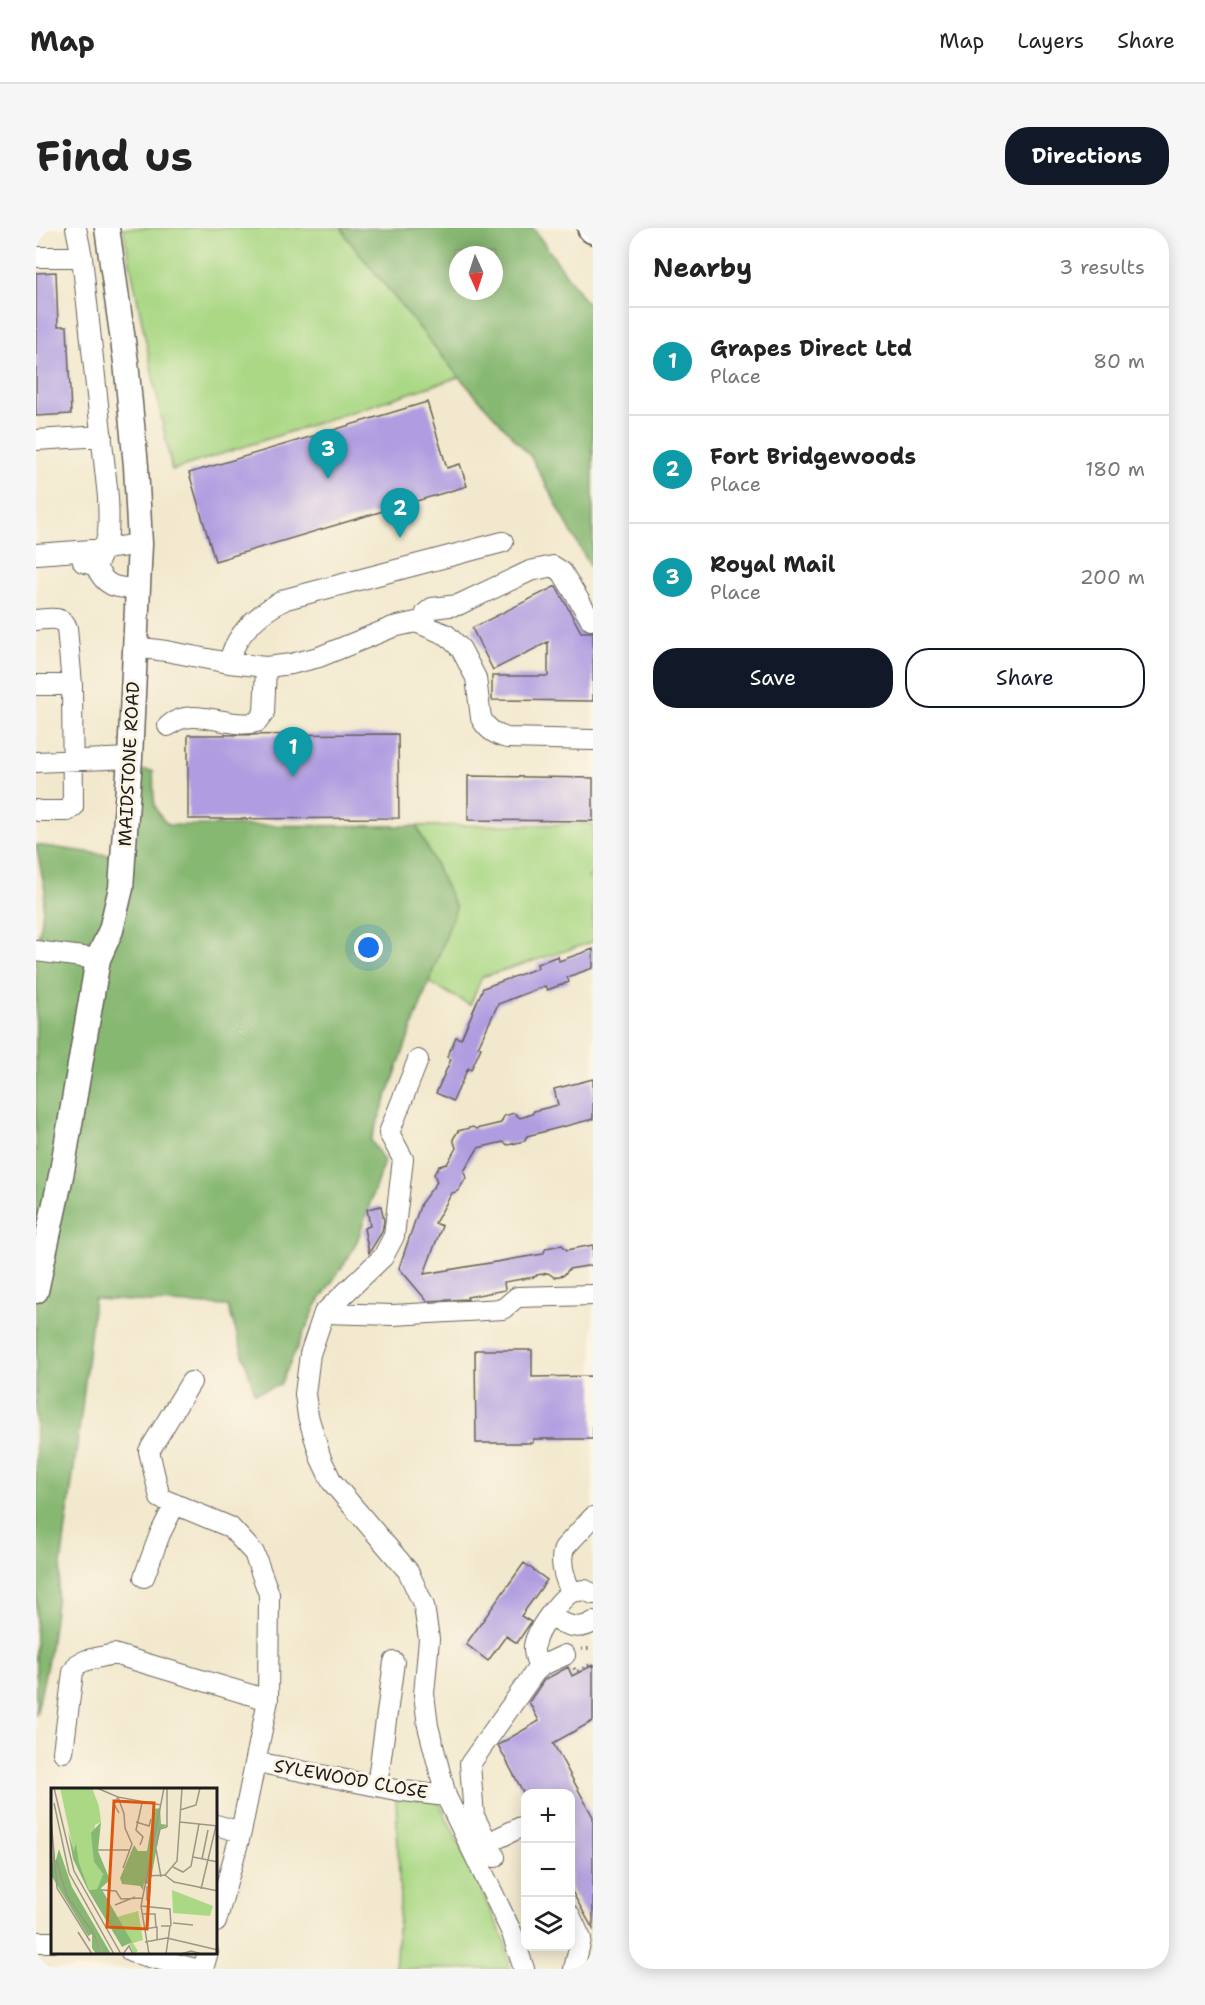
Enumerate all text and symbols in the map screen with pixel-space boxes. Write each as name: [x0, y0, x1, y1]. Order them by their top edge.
text: Map: [30, 22, 95, 60]
text: Map: [939, 27, 984, 55]
text: Layers: [1017, 27, 1084, 55]
text: Share: [1117, 27, 1175, 55]
button: Directions: [1005, 127, 1169, 185]
text: Find us: [36, 128, 193, 184]
north arrow: [449, 246, 503, 300]
text: Nearby: [653, 250, 752, 285]
text: 3 results: [1059, 254, 1145, 280]
text: Grapes Direct Ltd: [710, 334, 912, 363]
text: 1: [668, 348, 677, 374]
text: 80 m: [1093, 348, 1145, 374]
text: Place: [710, 363, 761, 389]
pin: 3: [308, 430, 348, 479]
text: Fort Bridgewoods: [710, 442, 916, 471]
text: 2: [666, 456, 680, 482]
text: 180 m: [1085, 456, 1145, 482]
text: Place: [710, 471, 761, 497]
pin: 2: [380, 488, 420, 538]
text: Royal Mail: [710, 550, 835, 579]
text: 3: [666, 564, 680, 590]
text: 200 m: [1080, 564, 1145, 590]
text: Place: [710, 579, 761, 605]
button: Save: [653, 648, 893, 708]
button: Share: [905, 648, 1145, 708]
street label: MAIDSTONE ROAD: [113, 681, 145, 847]
pin: 1: [274, 728, 312, 777]
your location: [354, 933, 383, 962]
street label: SYLEWOOD CLOSE: [272, 1754, 430, 1804]
inset map: [51, 1788, 218, 1954]
map controls: [521, 1789, 575, 1951]
button: +: [521, 1789, 575, 1843]
button: −: [521, 1843, 575, 1897]
button: layers: [521, 1897, 575, 1951]

